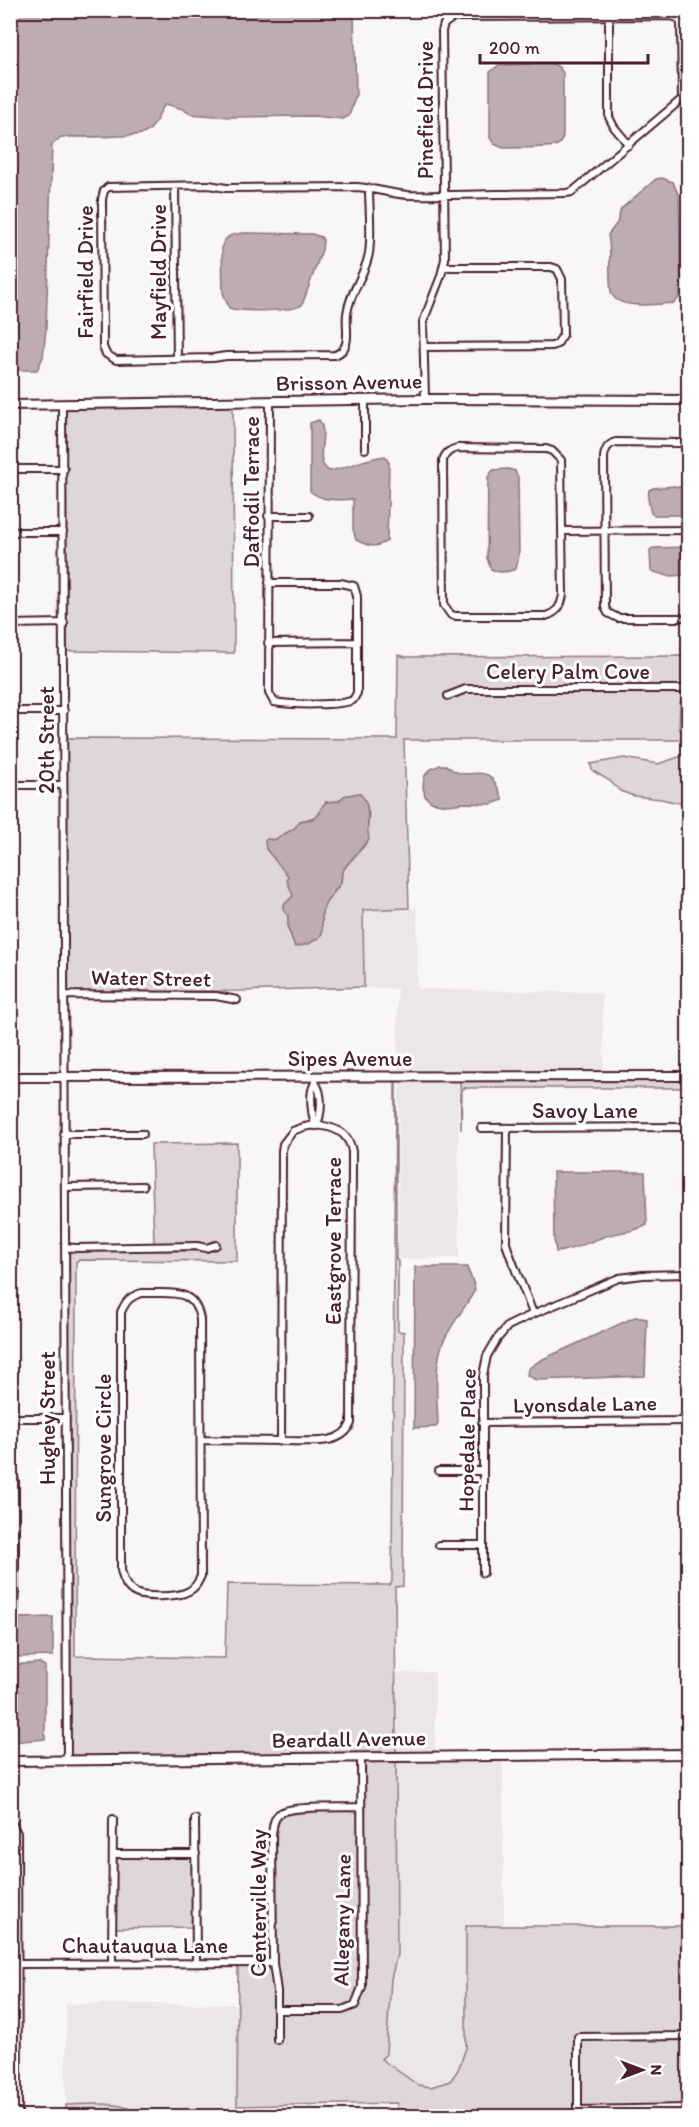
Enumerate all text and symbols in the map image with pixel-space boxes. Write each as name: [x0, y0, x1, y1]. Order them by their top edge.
scale bar: [480, 27, 648, 65]
text: 200 m: [489, 37, 540, 59]
street label: Pinefield Drive: [412, 41, 439, 179]
street label: Mayfield Drive: [145, 204, 172, 340]
street label: Fairfield Drive: [72, 205, 99, 339]
street label: Brisson Avenue: [275, 367, 423, 397]
street label: Daffodil Terrace: [238, 416, 265, 568]
street label: Celery Palm Cove: [486, 658, 650, 685]
street label: 20th Street: [33, 686, 60, 794]
street label: Water Street: [91, 963, 211, 993]
street label: Sipes Avenue: [288, 1045, 412, 1072]
street label: Savoy Lane: [532, 1097, 638, 1124]
street label: Eastgrove Terrace: [320, 1157, 347, 1325]
street label: Hughey Street: [34, 1351, 61, 1485]
street label: Hopedale Place: [452, 1368, 482, 1512]
street label: Sungrove Circle: [90, 1374, 117, 1522]
street label: Lyonsdale Lane: [513, 1389, 657, 1419]
street label: Beardall Avenue: [271, 1724, 427, 1754]
street label: Centerville Way: [245, 1828, 272, 1977]
street label: Allegany Lane: [327, 1854, 357, 1986]
street label: Chautauqua Lane: [62, 1932, 228, 1959]
north arrow: [612, 2040, 672, 2100]
text: N: [647, 2065, 666, 2075]

